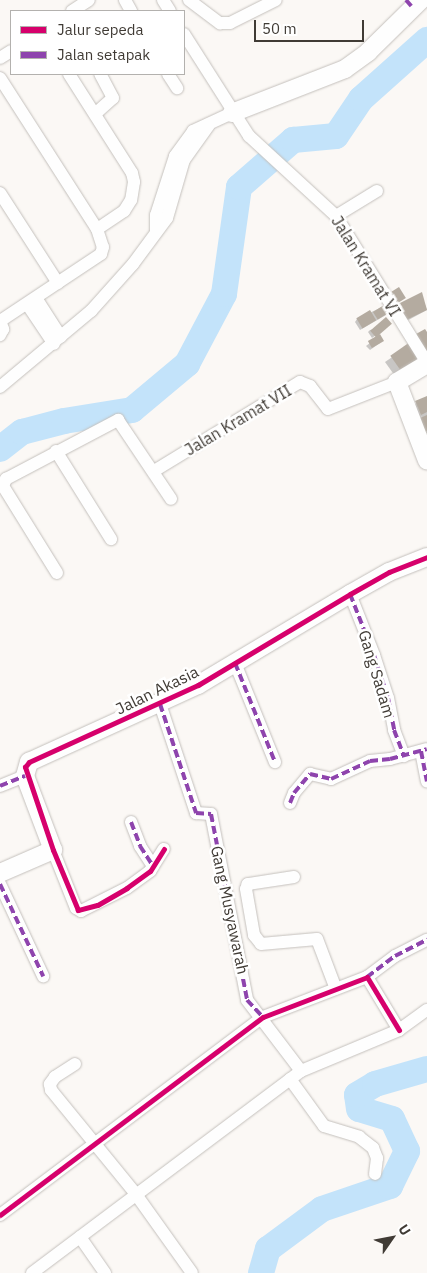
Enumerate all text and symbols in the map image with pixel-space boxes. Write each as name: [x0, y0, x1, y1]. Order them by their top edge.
legend: [10, 10, 185, 75]
scale bar: [257, 10, 367, 42]
text: 50 m: [262, 19, 297, 38]
text: Jalur sepeda: [57, 20, 144, 39]
text: Jalan setapak: [57, 45, 150, 64]
street label: Jalan Kramat VI: [327, 212, 405, 320]
street label: Jalan Kramat VII: [181, 381, 295, 459]
street label: Gang Sadam: [355, 628, 399, 720]
street label: Jalan Akasia: [112, 662, 202, 718]
street label: Gang Musyawarah: [207, 844, 253, 976]
north arrow: [367, 1213, 417, 1263]
text: U: [394, 1221, 415, 1239]

